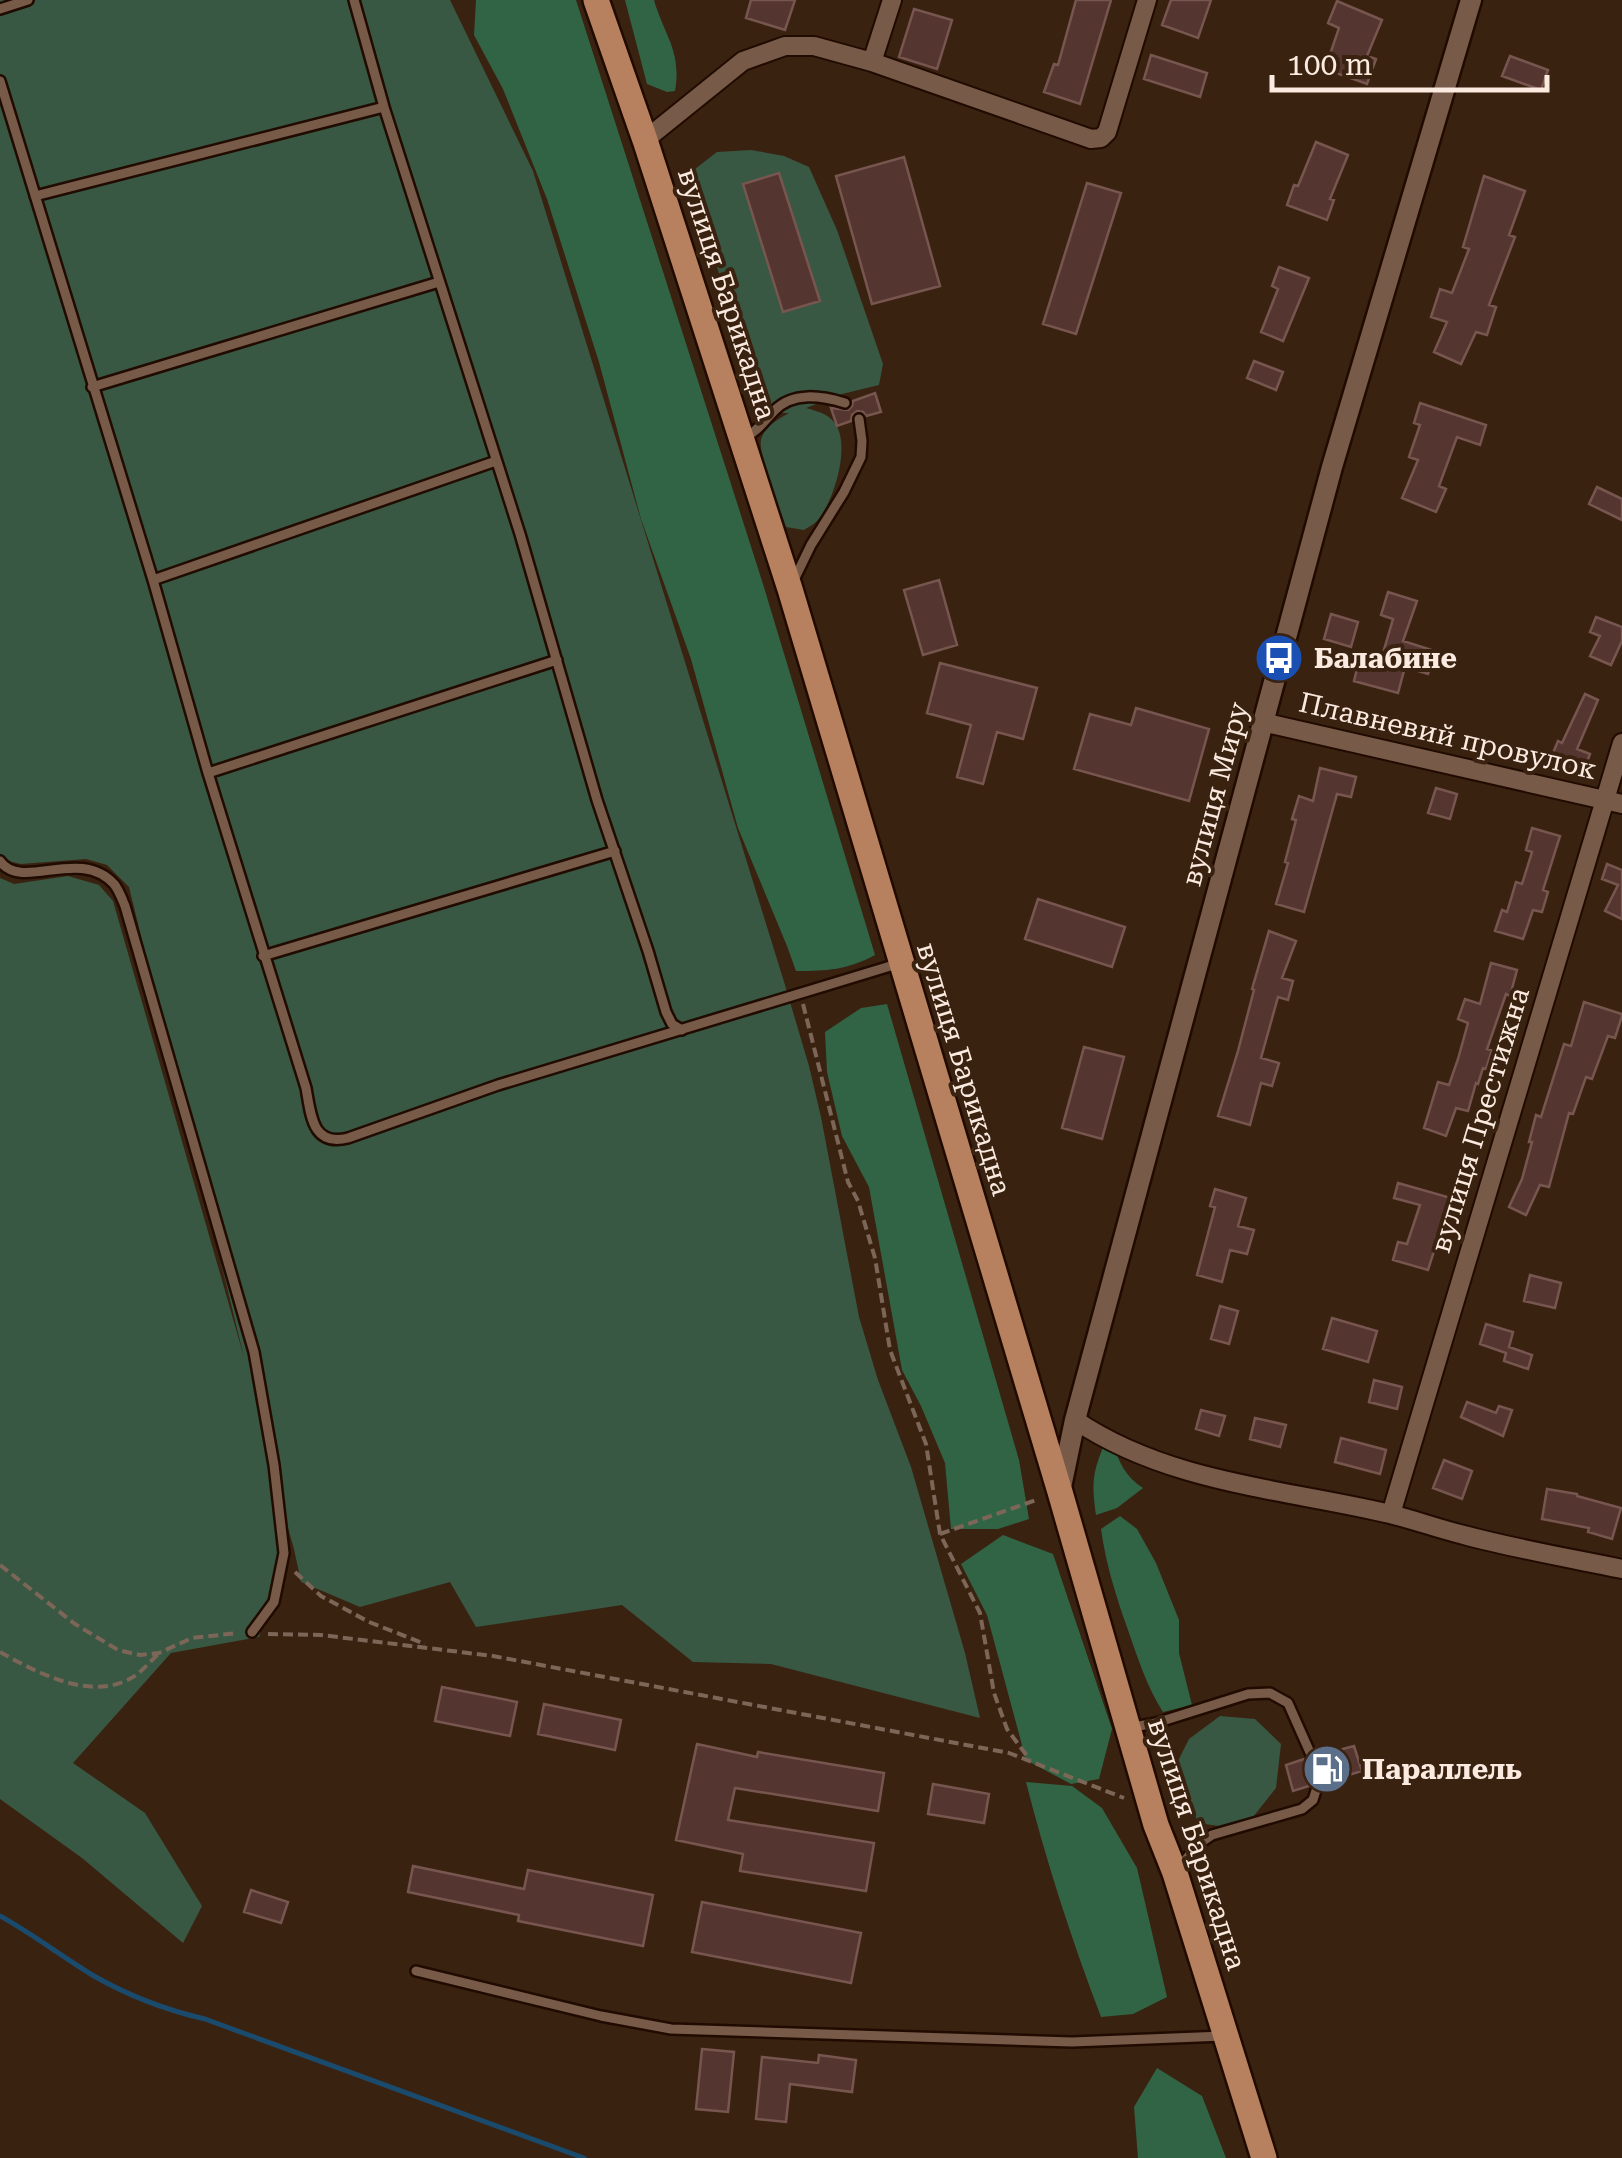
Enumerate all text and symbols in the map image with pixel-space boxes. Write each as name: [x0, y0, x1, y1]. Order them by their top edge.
scale bar: [1272, 30, 1547, 92]
text: 100 m: [1287, 47, 1372, 82]
street label: вулиця Барикадна: [671, 164, 783, 424]
bus stop icon: Балабине: [1253, 632, 1305, 684]
place label: Балабине: [1314, 642, 1457, 675]
street label: Плавневий провулок: [1296, 686, 1600, 786]
street label: вулиця Миру: [1175, 698, 1256, 890]
street label: вулиця Барикадна: [910, 939, 1018, 1199]
street label: вулиця Престижна: [1424, 983, 1536, 1257]
street label: вулиця Барикадна: [1141, 1714, 1253, 1974]
fuel station icon: Параллель: [1301, 1743, 1353, 1795]
place label: Параллель: [1362, 1753, 1522, 1786]

